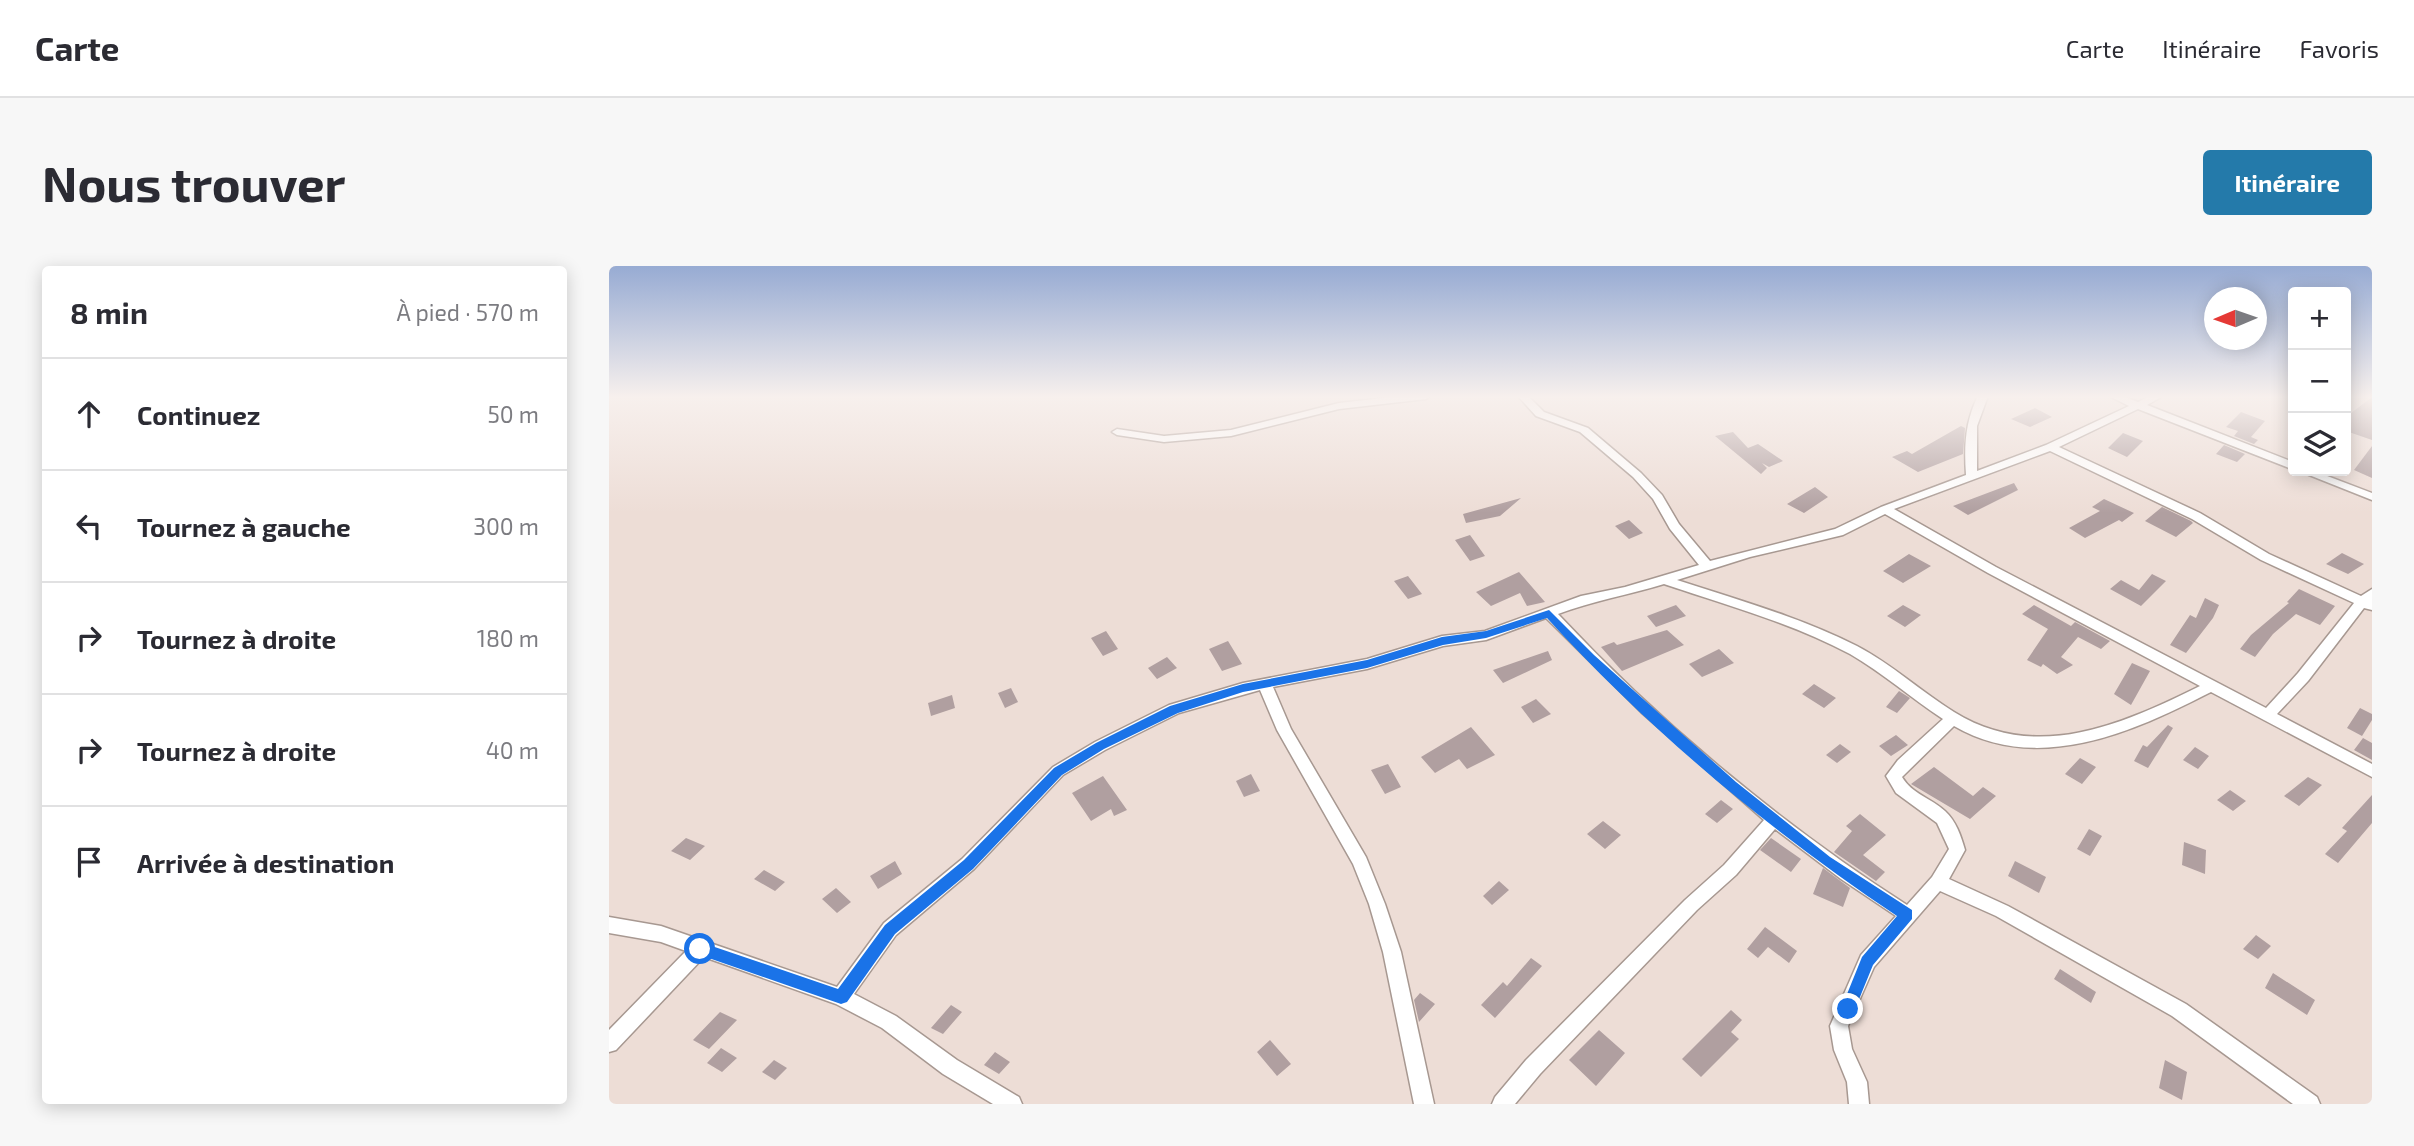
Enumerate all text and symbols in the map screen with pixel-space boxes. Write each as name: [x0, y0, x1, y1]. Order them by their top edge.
text: Carte: [35, 28, 119, 68]
text: Carte: [2066, 34, 2124, 63]
text: Itinéraire: [2162, 34, 2261, 63]
text: Favoris: [2299, 34, 2379, 63]
button: Itinéraire: [2203, 150, 2372, 215]
text: Nous trouver: [42, 153, 346, 212]
north arrow: [2204, 287, 2267, 350]
map controls: [2288, 287, 2351, 476]
button: +: [2288, 287, 2351, 350]
text: 8 min: [70, 294, 148, 330]
text: À pied · 570 m: [397, 298, 539, 326]
button: −: [2288, 350, 2351, 413]
icon: ahead: [70, 395, 108, 433]
text: Continuez: [137, 399, 260, 430]
text: 50 m: [488, 400, 539, 428]
button: layers: [2288, 413, 2351, 476]
icon: left: [70, 507, 108, 545]
text: Tournez à gauche: [137, 511, 351, 542]
text: 300 m: [473, 512, 539, 540]
icon: right: [70, 619, 108, 657]
text: Tournez à droite: [137, 623, 336, 654]
text: 180 m: [477, 624, 539, 652]
icon: right: [70, 731, 108, 769]
text: Tournez à droite: [137, 735, 336, 766]
text: 40 m: [486, 736, 539, 764]
icon: arrive: [70, 843, 108, 881]
text: Arrivée à destination: [137, 847, 394, 878]
route start: [684, 933, 715, 964]
route end: [1832, 993, 1863, 1024]

